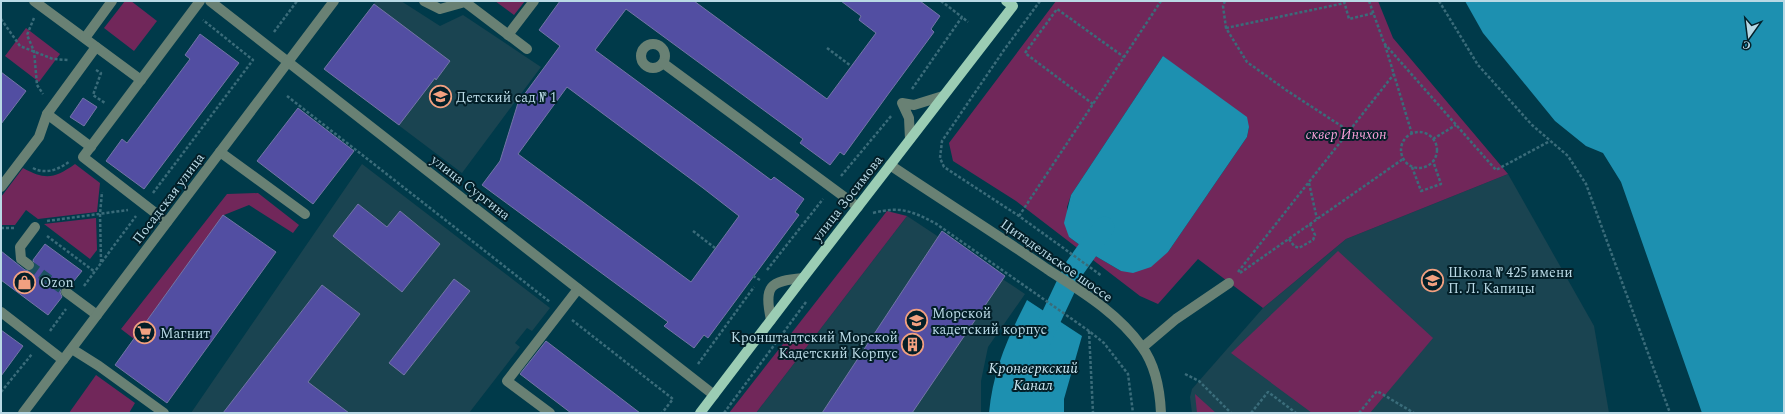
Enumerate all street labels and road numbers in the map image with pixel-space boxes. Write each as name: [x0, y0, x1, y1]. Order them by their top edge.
street label: Посадская улица: [127, 148, 210, 248]
street label: улица Сургина: [426, 149, 515, 225]
street label: улица Зосимова: [806, 150, 888, 247]
street label: Цитадельское шоссе: [996, 214, 1117, 307]

